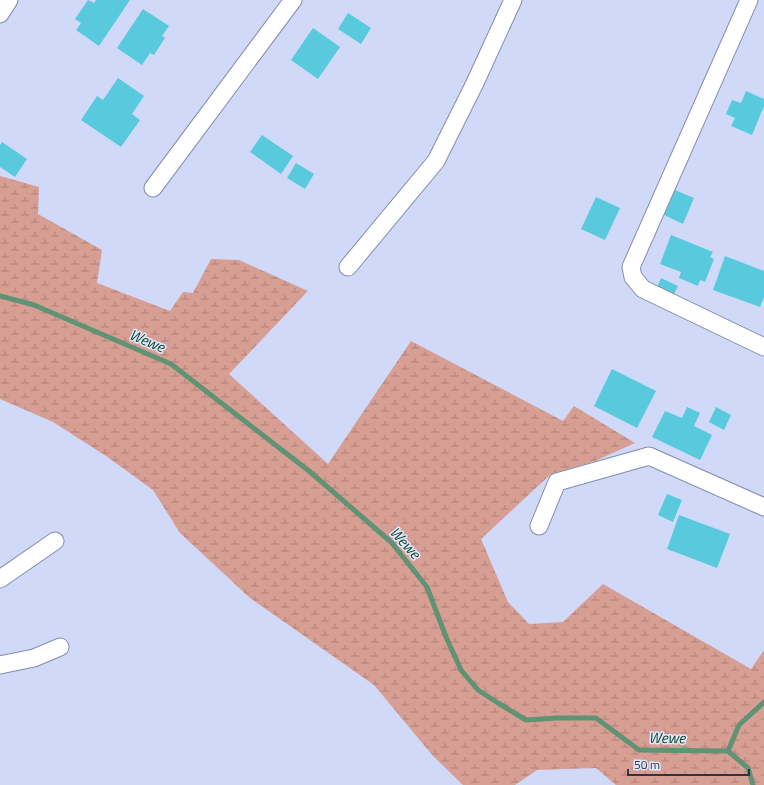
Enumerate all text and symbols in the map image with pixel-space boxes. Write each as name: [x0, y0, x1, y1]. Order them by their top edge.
water label: Wewe: [126, 323, 170, 359]
water label: Wewe: [385, 521, 427, 565]
water label: Wewe: [648, 726, 687, 749]
scale bar: [628, 751, 749, 777]
text: 50 m: [634, 755, 660, 774]

